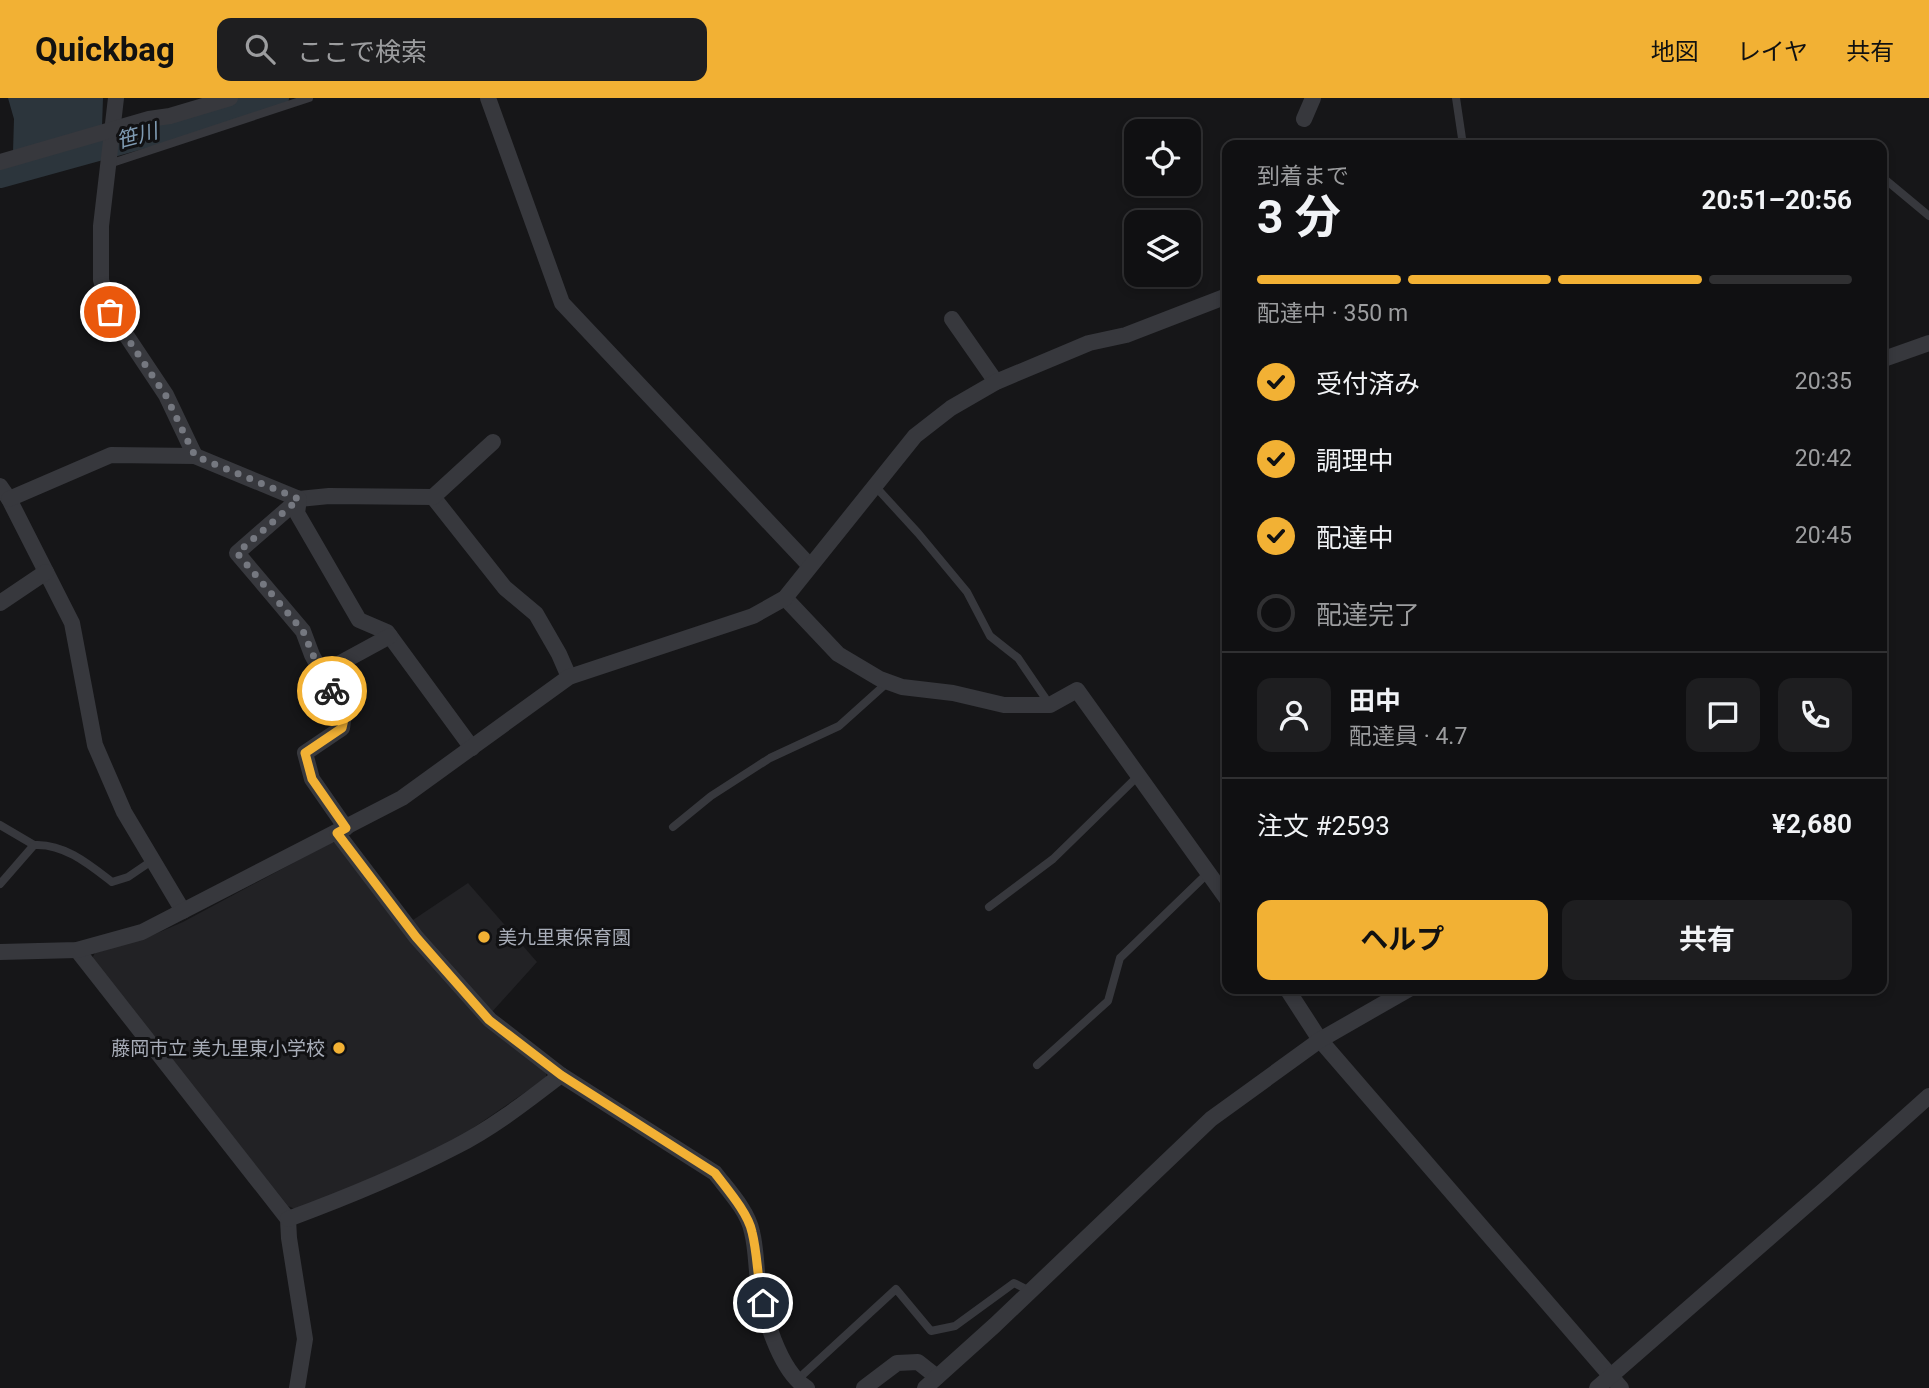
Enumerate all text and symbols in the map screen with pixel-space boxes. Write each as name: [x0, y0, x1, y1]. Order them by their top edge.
search box: [217, 18, 707, 81]
text: Quickbag: [35, 30, 175, 69]
icon: search: [241, 30, 279, 68]
text: ここで検索: [297, 37, 427, 67]
text: 地図: [1651, 38, 1699, 66]
text: レイヤ: [1737, 38, 1808, 66]
text: 共有: [1846, 38, 1894, 66]
water label: 笹川: [114, 118, 162, 153]
map controls: [1124, 119, 1201, 287]
button: locate: [1124, 119, 1201, 196]
text: 到着まで: [1257, 163, 1349, 190]
text: 20:51–20:56: [1702, 185, 1852, 215]
text: 3 分: [1257, 190, 1341, 244]
button: layers: [1124, 210, 1201, 287]
pin: [80, 282, 140, 342]
icon: bag: [91, 293, 129, 331]
text: 配達中 · 350 m: [1257, 300, 1408, 327]
icon: check: [1257, 363, 1295, 401]
text: 20:35: [1795, 368, 1852, 395]
text: 受付済み: [1316, 369, 1420, 399]
icon: check: [1257, 440, 1295, 478]
text: 20:42: [1795, 445, 1852, 472]
text: 調理中: [1316, 446, 1394, 476]
icon: check: [1257, 517, 1295, 555]
text: 20:45: [1795, 522, 1852, 549]
text: 配達中: [1316, 523, 1394, 553]
text: 配達完了: [1316, 600, 1420, 630]
courier: [297, 656, 367, 726]
icon: bike: [313, 672, 351, 710]
button: person: [1257, 678, 1331, 752]
button: chat: [1686, 678, 1760, 752]
button: phone: [1778, 678, 1852, 752]
text: 田中: [1349, 686, 1401, 716]
text: 配達員 · 4.7: [1349, 723, 1467, 750]
text: ¥2,680: [1772, 809, 1852, 839]
text: 注文 #2593: [1257, 811, 1390, 841]
button: ヘルプ: [1257, 900, 1548, 980]
button: 共有: [1562, 900, 1852, 980]
place label: 美九里東保育園: [498, 926, 631, 949]
marker: 美九里東保育園: [476, 929, 492, 945]
place label: 藤岡市立 美九里東小学校: [111, 1037, 325, 1060]
marker: 藤岡市立 美九里東小学校: [331, 1040, 347, 1056]
pin: [733, 1273, 793, 1333]
icon: home: [744, 1284, 782, 1322]

